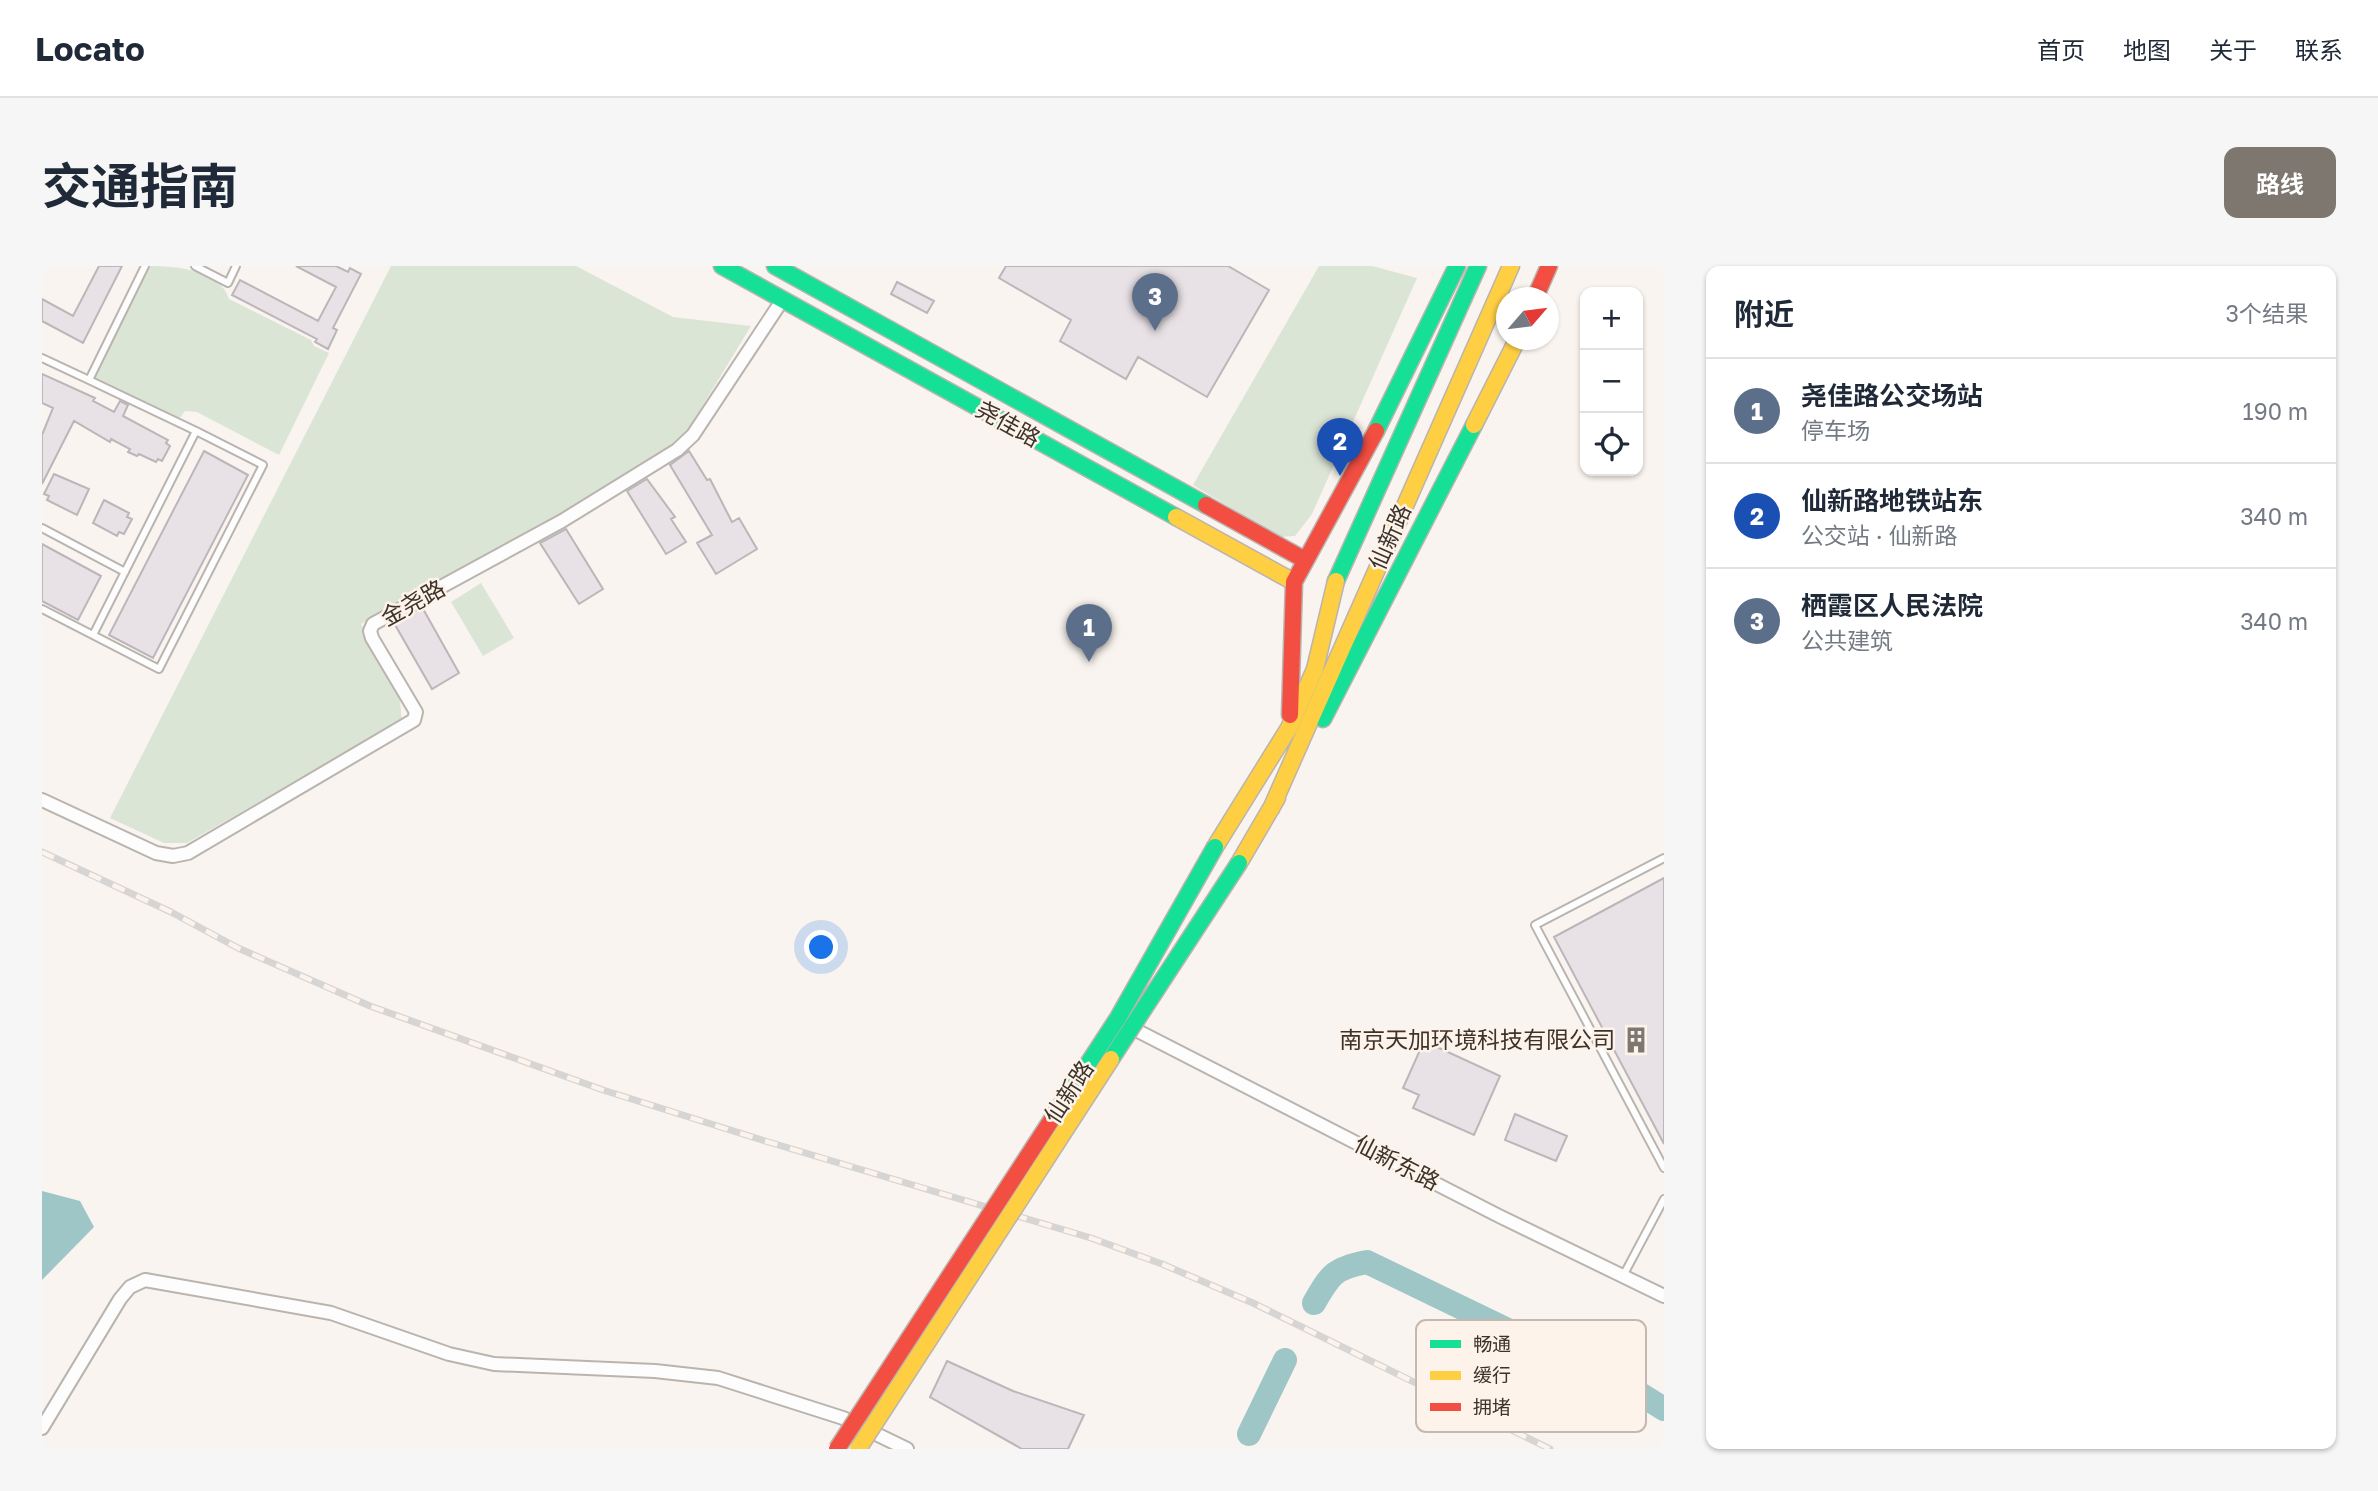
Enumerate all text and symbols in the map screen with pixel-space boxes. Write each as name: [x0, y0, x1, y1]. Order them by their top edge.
text: Locato: [35, 29, 145, 68]
text: 首页: [2037, 35, 2085, 64]
text: 地图: [2123, 35, 2171, 64]
text: 关于: [2209, 35, 2257, 64]
text: 联系: [2295, 35, 2343, 64]
button: 路线: [2224, 147, 2336, 218]
text: 交通指南: [42, 156, 238, 215]
pin: 3: [1132, 273, 1178, 331]
north arrow: [1496, 287, 1559, 350]
map controls: [1580, 287, 1643, 476]
button: +: [1580, 287, 1643, 350]
text: 附近: [1734, 296, 1794, 332]
text: 3个结果: [2226, 299, 2308, 327]
button: −: [1580, 350, 1643, 413]
text: 尧佳路公交场站: [1801, 380, 1983, 411]
street label: 尧佳路: [972, 394, 1045, 452]
text: 1: [1751, 397, 1763, 425]
text: 190 m: [2243, 397, 2308, 425]
button: locate: [1580, 413, 1643, 476]
text: 停车场: [1801, 416, 1870, 444]
pin: 2: [1317, 418, 1363, 476]
text: 仙新路地铁站东: [1801, 485, 1983, 516]
street label: 仙新路: [1362, 499, 1416, 574]
text: 2: [1750, 502, 1764, 530]
text: 340 m: [2240, 502, 2308, 530]
text: 公交站 · 仙新路: [1801, 521, 1957, 549]
street label: 金尧路: [376, 573, 449, 631]
text: 栖霞区人民法院: [1801, 590, 1983, 621]
pin: 1: [1066, 604, 1112, 662]
text: 3: [1750, 607, 1764, 635]
text: 340 m: [2240, 607, 2308, 635]
text: 公共建筑: [1801, 626, 1893, 654]
your location: [804, 930, 838, 964]
place label: 南京天加环境科技有限公司: [1339, 1025, 1615, 1053]
building icon: 南京天加环境科技有限公司: [1621, 1025, 1651, 1055]
street label: 仙新路: [1038, 1055, 1099, 1128]
street label: 仙新东路: [1350, 1129, 1445, 1195]
legend: [1416, 1320, 1646, 1432]
text: 畅通: [1473, 1332, 1511, 1355]
text: 缓行: [1473, 1363, 1511, 1386]
text: 拥堵: [1473, 1395, 1511, 1418]

